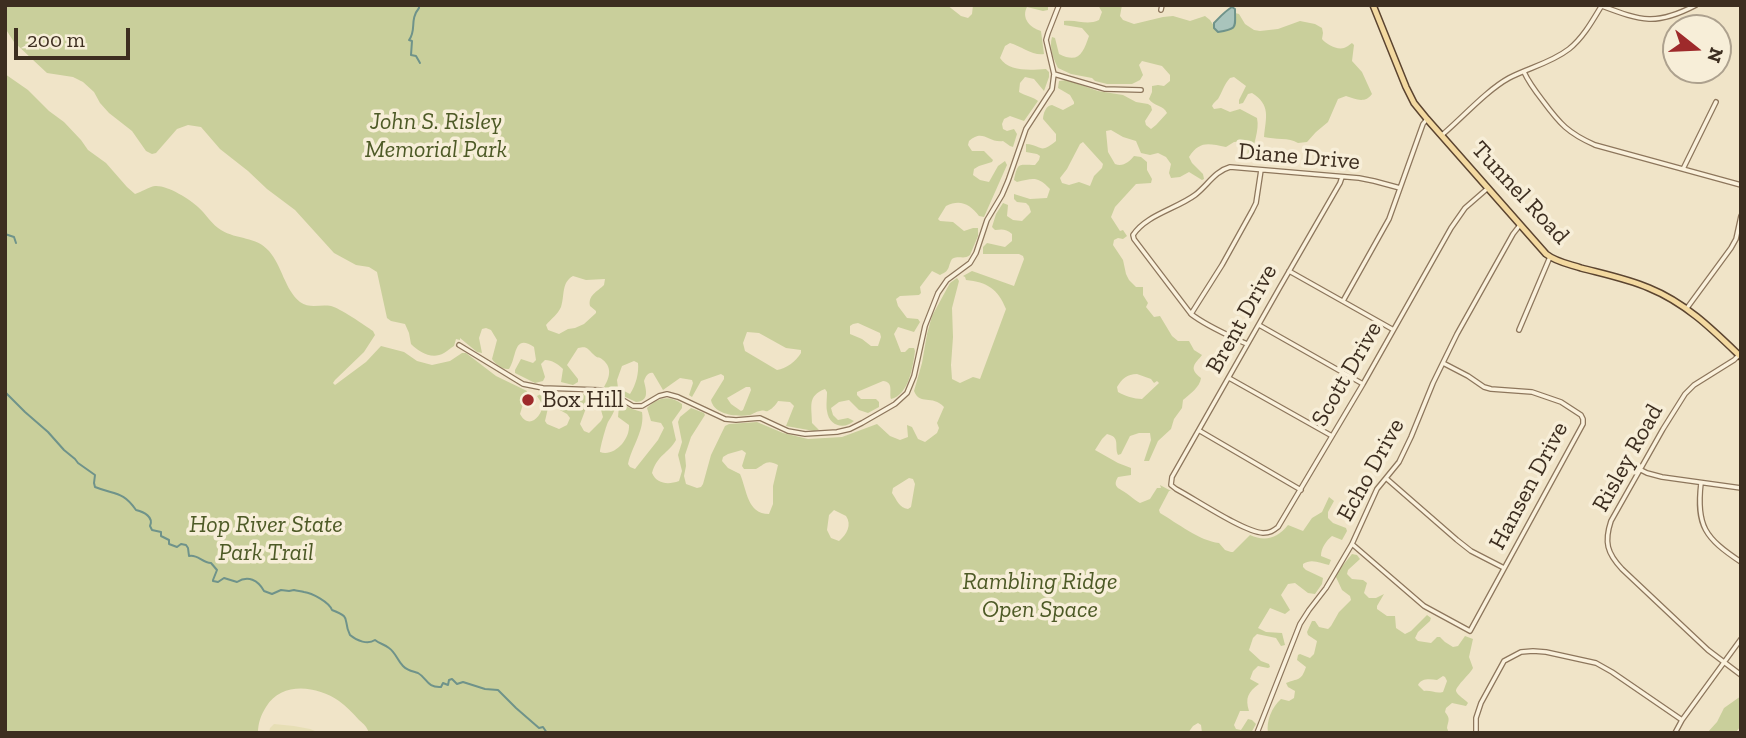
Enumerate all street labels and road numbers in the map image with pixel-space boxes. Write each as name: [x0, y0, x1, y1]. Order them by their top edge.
street label: Tunnel Road: [1465, 135, 1575, 251]
street label: Diane Drive: [1237, 137, 1361, 177]
street label: Brent Drive: [1200, 259, 1284, 379]
street label: Scott Drive: [1306, 317, 1388, 431]
street label: Risley Road: [1587, 399, 1669, 517]
street label: Echo Drive: [1331, 414, 1411, 526]
street label: Hansen Drive: [1483, 417, 1575, 555]

